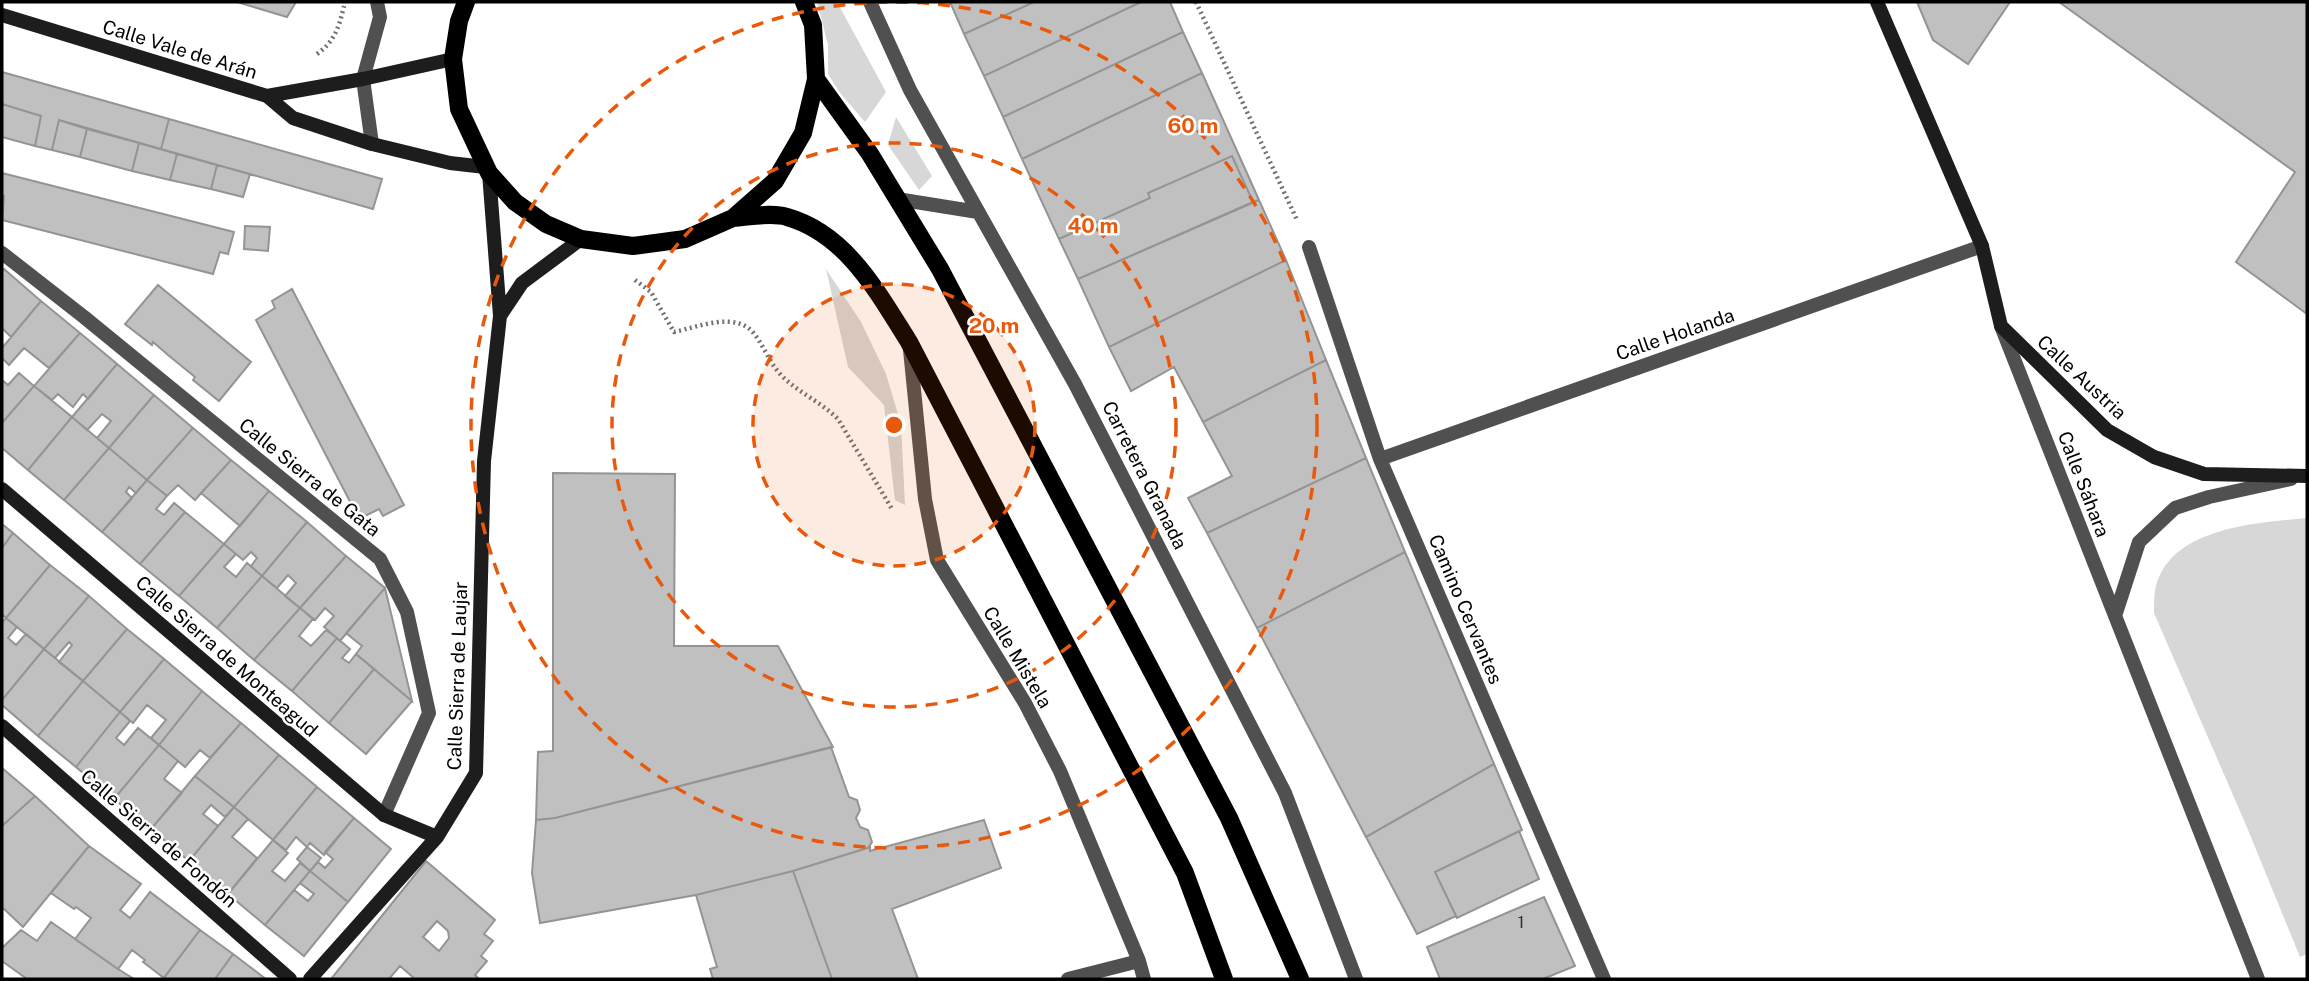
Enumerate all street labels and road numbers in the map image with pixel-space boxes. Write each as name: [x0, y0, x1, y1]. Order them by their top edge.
street label: Calle Vale de Arán: [100, 15, 260, 83]
street label: Calle Holanda: [1613, 303, 1737, 365]
street label: Calle Austria: [2033, 330, 2131, 424]
street label: Carretera Granada: [1098, 397, 1192, 553]
street label: Calle Sierra de Gata: [235, 413, 385, 541]
street label: Calle Sáhara: [2054, 428, 2114, 540]
street label: Camino Cervantes: [1425, 531, 1507, 687]
street label: Calle Sierra de Monteagud: [132, 571, 322, 741]
street label: Calle Sierra de Laujar: [443, 581, 471, 771]
street label: Calle Mistela: [979, 602, 1057, 712]
street label: Calle Sierra de Fondón: [77, 764, 241, 912]

